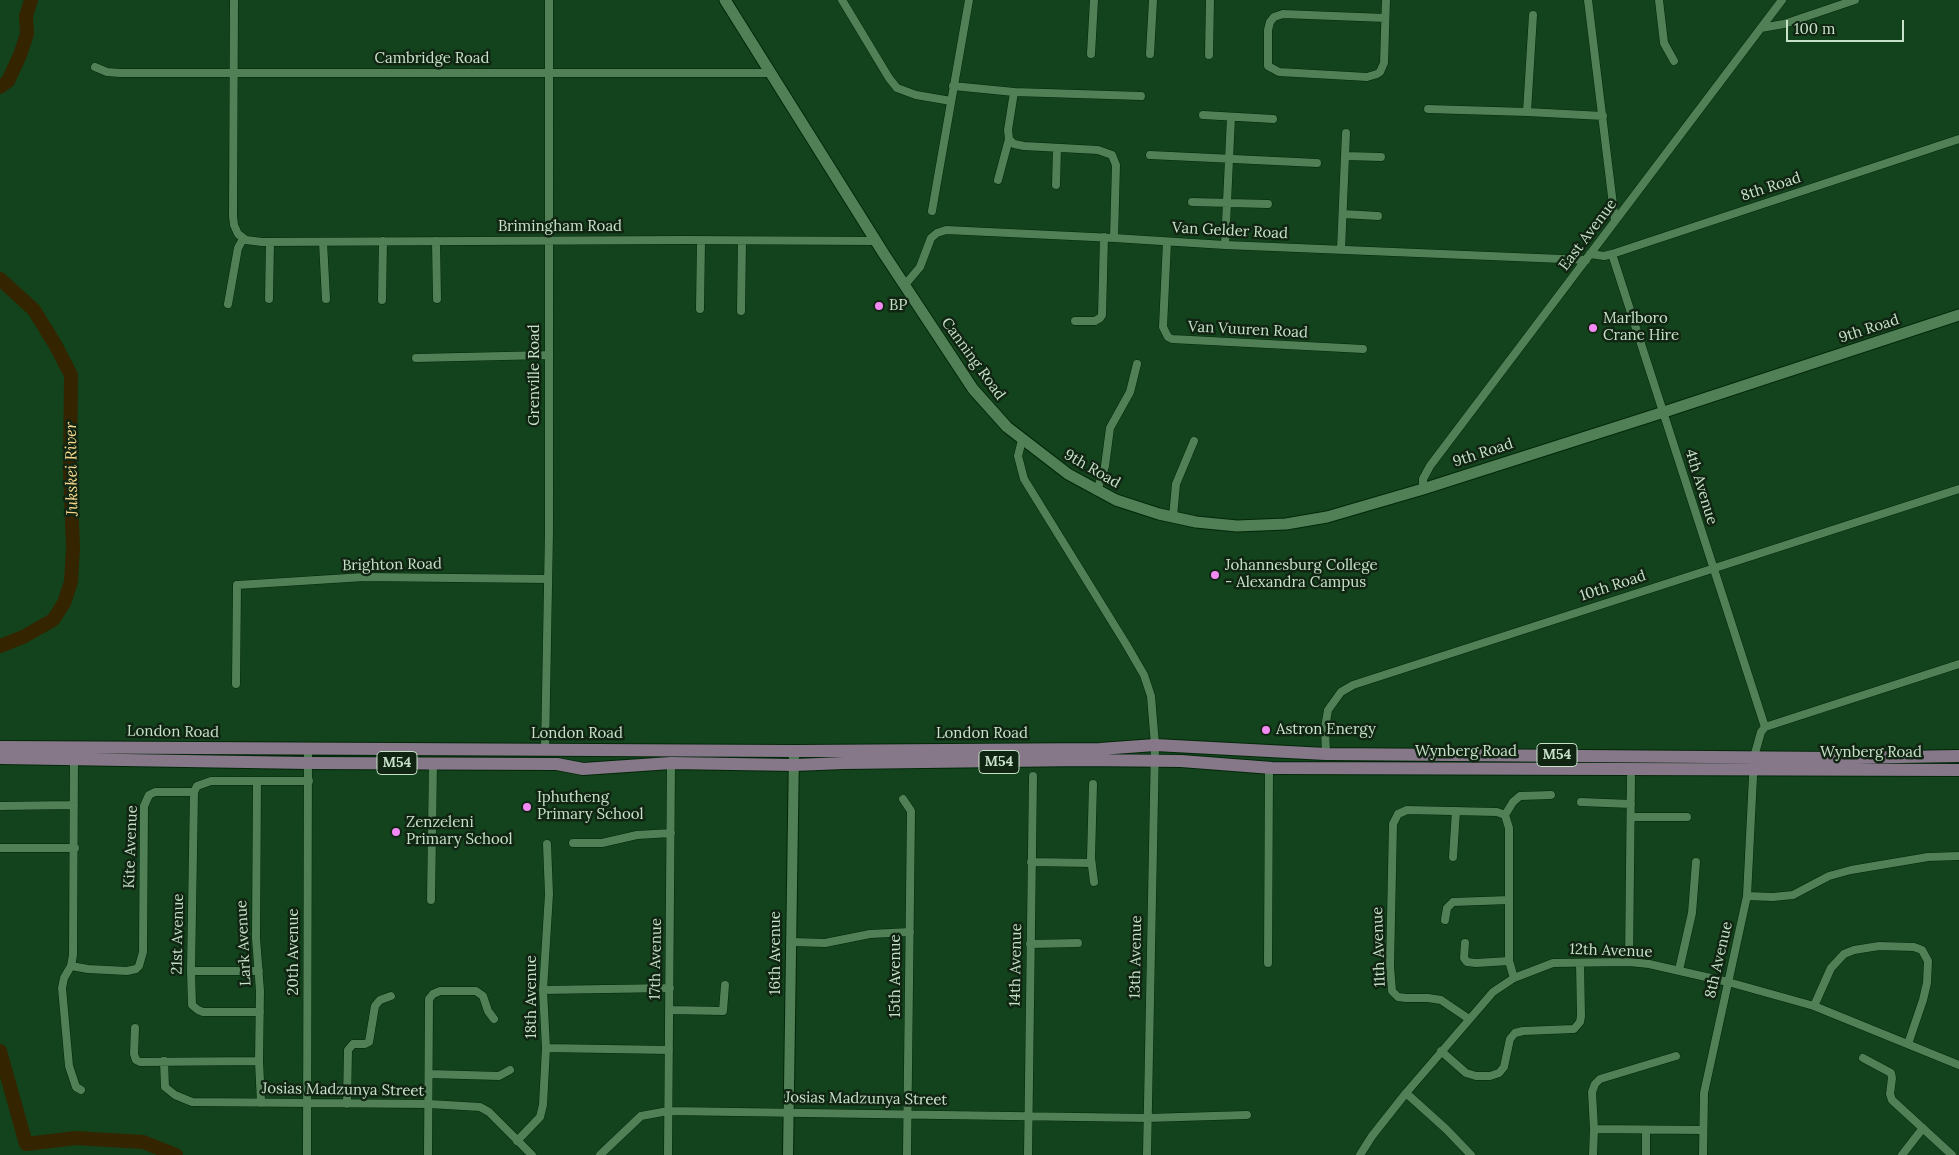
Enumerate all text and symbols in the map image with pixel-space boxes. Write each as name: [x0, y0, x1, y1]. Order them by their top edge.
scale bar: [1789, 10, 1906, 42]
text: 100 m: [1794, 19, 1835, 38]
street label: Cambridge Road: [374, 50, 490, 68]
street label: 8th Road: [1739, 169, 1803, 205]
street label: East Avenue: [1555, 196, 1621, 274]
street label: Brimingham Road: [498, 218, 622, 236]
street label: Van Gelder Road: [1172, 219, 1288, 243]
place label: BP: [889, 297, 907, 315]
marker: BP: [873, 300, 885, 312]
place label: Marlboro Crane Hire: [1603, 310, 1679, 345]
street label: 9th Road: [1837, 311, 1901, 347]
street label: Canning Road: [937, 315, 1009, 403]
street label: Van Vuuren Road: [1188, 318, 1308, 342]
marker: Marlboro Crane Hire: [1587, 322, 1599, 334]
street label: Grenville Road: [526, 324, 544, 426]
water label: Jukskei River: [62, 422, 82, 516]
street label: 9th Road: [1451, 435, 1515, 471]
street label: 9th Road: [1061, 446, 1123, 492]
street label: 4th Avenue: [1681, 447, 1721, 527]
street label: Brighton Road: [342, 555, 442, 575]
place label: Johannesburg College - Alexandra Campus: [1225, 557, 1378, 592]
street label: 10th Road: [1578, 567, 1648, 605]
marker: Johannesburg College - Alexandra Campus: [1209, 569, 1221, 581]
place label: Astron Energy: [1276, 721, 1376, 739]
street label: London Road: [127, 722, 219, 742]
marker: Astron Energy: [1260, 724, 1272, 736]
street label: London Road: [531, 725, 623, 743]
street label: London Road: [936, 725, 1028, 743]
street label: Wynberg Road: [1415, 743, 1517, 761]
road number: M54: [1537, 744, 1577, 766]
street label: Wynberg Road: [1820, 744, 1922, 762]
road number: M54: [979, 750, 1019, 774]
road number: M54: [377, 751, 417, 774]
place label: Iphutheng Primary School: [537, 789, 644, 824]
marker: Iphutheng Primary School: [521, 801, 533, 813]
street label: Kite Avenue: [121, 805, 141, 889]
place label: Zenzeleni Primary School: [406, 814, 513, 849]
marker: Zenzeleni Primary School: [390, 826, 402, 838]
street label: 21st Avenue: [168, 893, 188, 975]
street label: Lark Avenue: [233, 900, 255, 986]
street label: 11th Avenue: [1369, 906, 1389, 988]
street label: 20th Avenue: [285, 908, 303, 996]
street label: 16th Avenue: [767, 911, 785, 995]
street label: 13th Avenue: [1126, 915, 1146, 999]
street label: 17th Avenue: [646, 918, 666, 1000]
street label: 8th Avenue: [1701, 920, 1737, 1000]
street label: 14th Avenue: [1006, 923, 1026, 1007]
street label: 15th Avenue: [887, 934, 905, 1018]
street label: 12th Avenue: [1569, 941, 1653, 961]
street label: 18th Avenue: [523, 955, 541, 1039]
street label: Josias Madzunya Street: [262, 1080, 424, 1100]
street label: Josias Madzunya Street: [785, 1089, 947, 1109]

